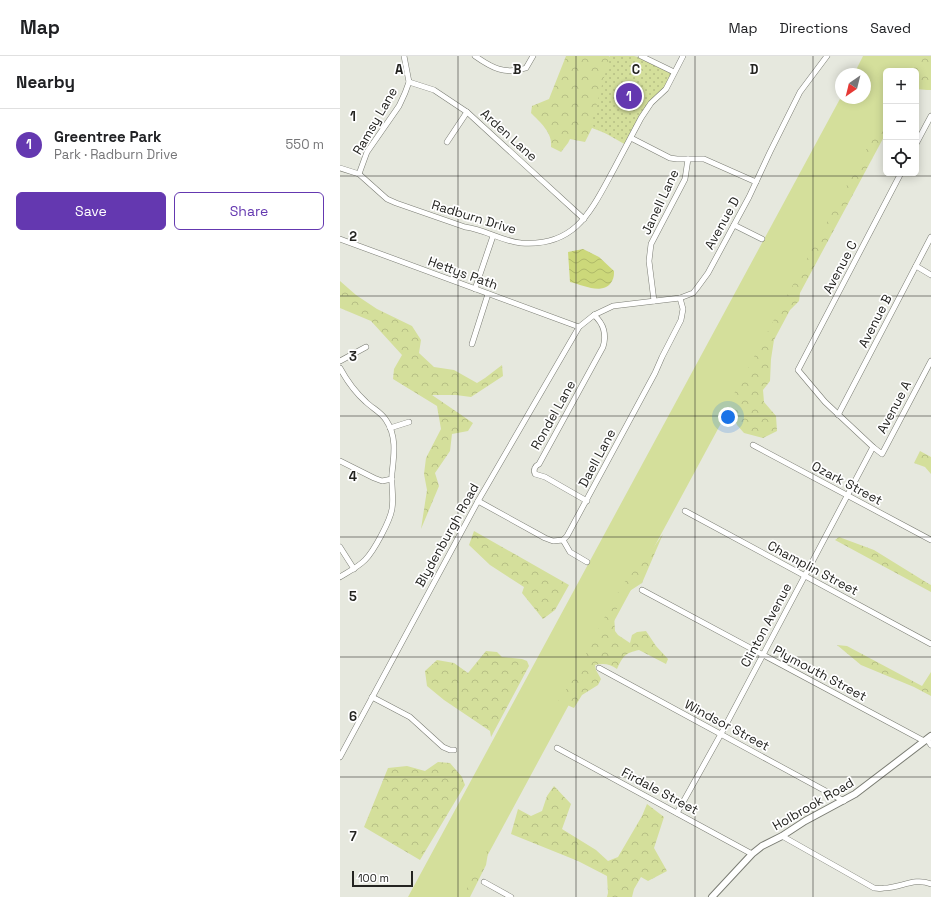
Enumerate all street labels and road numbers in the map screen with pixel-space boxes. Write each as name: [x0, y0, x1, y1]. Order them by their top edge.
street label: Ramsy Lane: [349, 84, 401, 158]
street label: Arden Lane: [477, 105, 541, 165]
street label: Janell Lane: [637, 166, 683, 238]
street label: Avenue D: [701, 194, 743, 252]
street label: Radburn Drive: [430, 196, 518, 238]
street label: Avenue C: [819, 238, 861, 296]
street label: Hettys Path: [426, 252, 500, 294]
street label: Avenue B: [854, 291, 896, 351]
street label: Rondel Lane: [527, 377, 579, 453]
street label: Avenue A: [873, 378, 915, 436]
street label: Daell Lane: [575, 426, 619, 490]
street label: Ozark Street: [809, 457, 885, 509]
street label: Blydenburgh Road: [411, 480, 483, 590]
street label: Champlin Street: [765, 537, 861, 599]
street label: Clinton Avenue: [737, 580, 795, 670]
street label: Plymouth Street: [770, 641, 870, 705]
street label: Windsor Street: [682, 695, 772, 755]
street label: Firdale Street: [619, 764, 701, 818]
street label: Holbrook Road: [769, 774, 857, 834]

